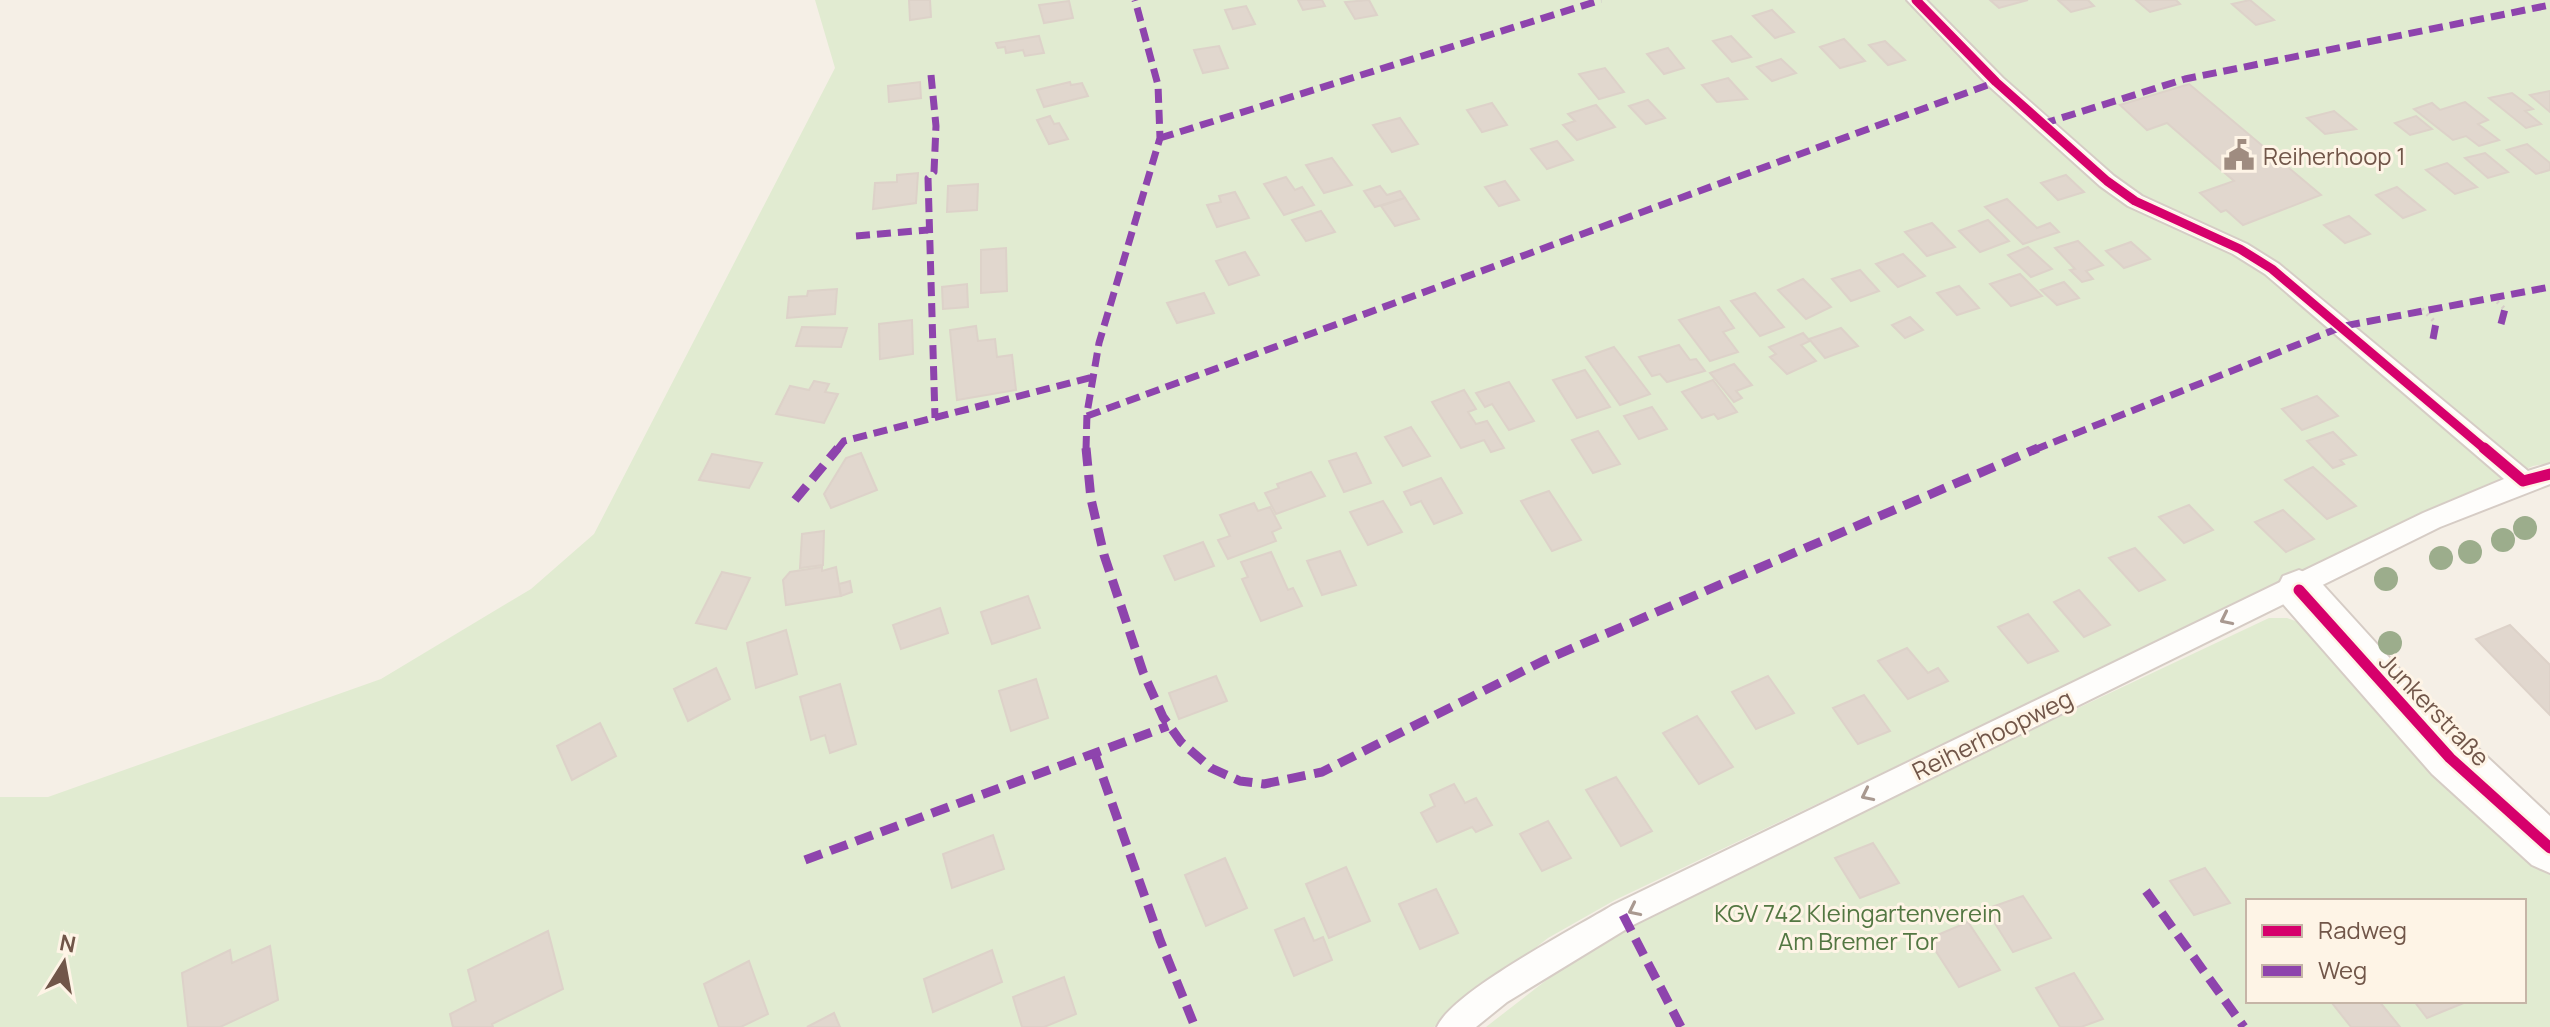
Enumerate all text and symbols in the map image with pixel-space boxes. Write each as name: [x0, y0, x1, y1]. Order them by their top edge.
public building icon: Reiherhoop 1: [2222, 138, 2256, 172]
place label: Reiherhoop 1: [2263, 139, 2406, 172]
one-way arrow: [2220, 609, 2235, 625]
street label: Junkerstraße: [2373, 645, 2497, 773]
street label: Reiherhoopweg: [1906, 681, 2078, 787]
one-way arrow: [1861, 785, 1876, 801]
park label: KGV 742 Kleingartenverein Am Bremer Tor: [1714, 896, 2002, 957]
legend: [2246, 899, 2526, 1003]
one-way arrow: [1627, 900, 1642, 915]
text: Radweg: [2318, 913, 2407, 946]
north arrow: [24, 923, 104, 1003]
text: N: [57, 927, 78, 960]
text: Weg: [2318, 953, 2367, 986]

